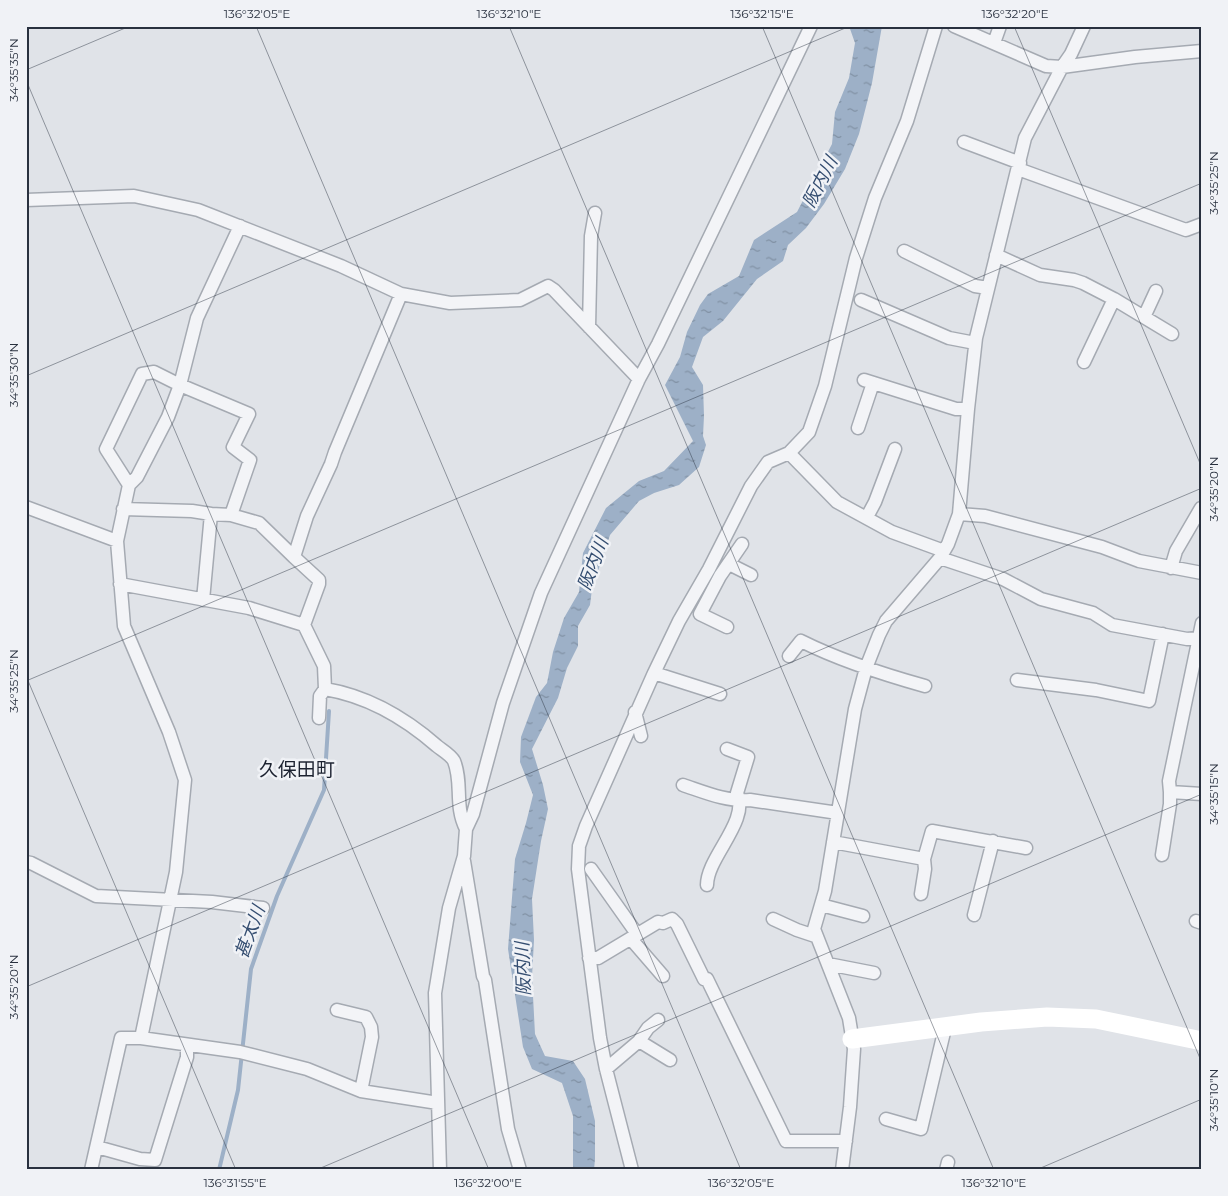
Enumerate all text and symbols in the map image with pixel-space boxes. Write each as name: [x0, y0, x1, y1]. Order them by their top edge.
text: 136°32'05"E: [224, 6, 290, 21]
text: 136°32'10"E: [477, 6, 541, 21]
text: 136°32'15"E: [730, 6, 794, 21]
text: 136°32'20"E: [982, 6, 1048, 21]
text: 34°35'35"N: [6, 38, 21, 102]
water label: 阪内川: [798, 151, 843, 211]
text: 34°35'25"N: [1206, 151, 1221, 215]
text: 34°35'30"N: [6, 343, 21, 407]
text: 34°35'20"N: [1206, 457, 1221, 521]
water label: 阪内川: [573, 533, 614, 593]
text: 34°35'25"N: [6, 649, 21, 713]
district label: 久保田町: [259, 758, 335, 781]
text: 34°35'15"N: [1206, 763, 1221, 825]
water label: 甚太川: [230, 901, 270, 961]
water label: 阪内川: [511, 940, 535, 996]
text: 34°35'20"N: [6, 955, 21, 1019]
text: 34°35'10"N: [1206, 1069, 1221, 1131]
text: 136°31'55"E: [203, 1175, 267, 1190]
text: 136°32'00"E: [454, 1175, 522, 1190]
text: 136°32'05"E: [708, 1175, 774, 1190]
text: 136°32'10"E: [962, 1175, 1026, 1190]

